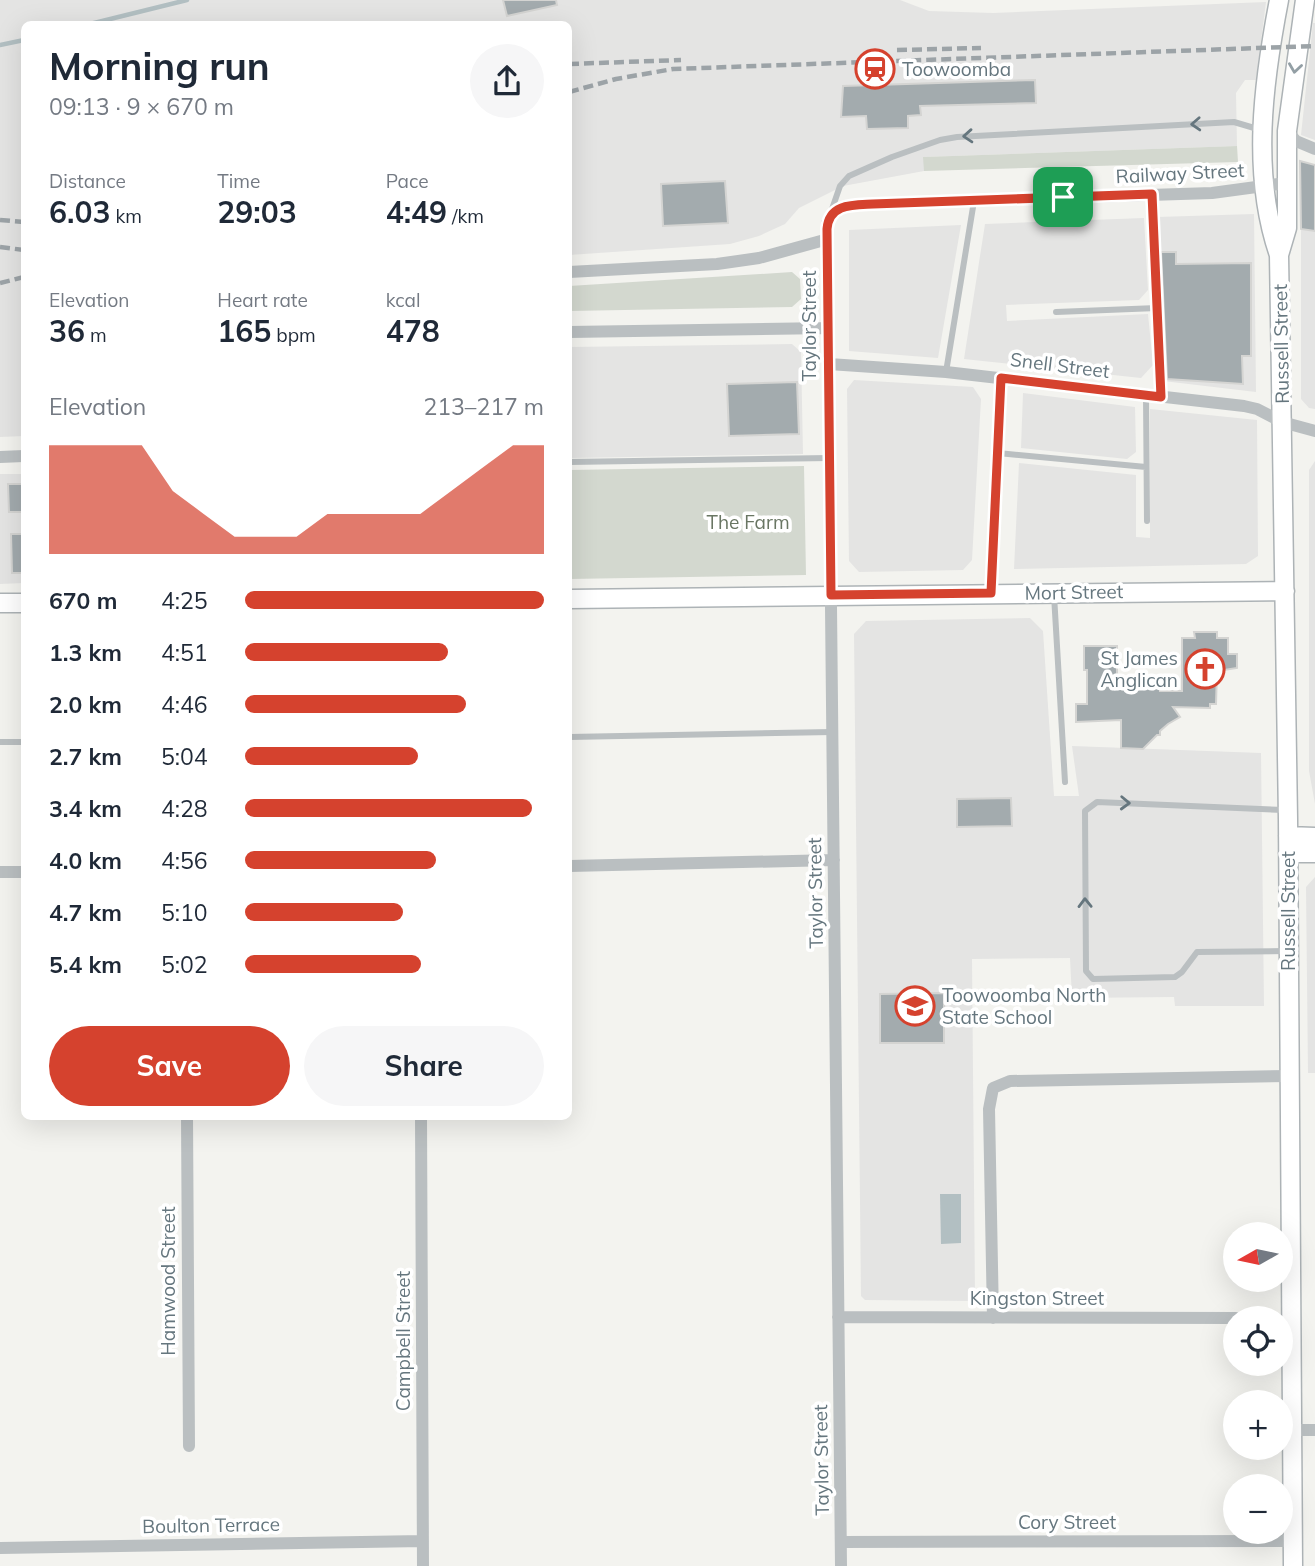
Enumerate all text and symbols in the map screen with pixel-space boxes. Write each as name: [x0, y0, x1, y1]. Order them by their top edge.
text: Morning run: [49, 42, 270, 90]
button: share: [470, 44, 544, 118]
station icon: Toowoomba: [854, 48, 896, 90]
place label: Toowoomba: [902, 57, 1011, 81]
one-way arrow: [1288, 62, 1303, 73]
text: 09:13 · 9 × 670 m: [49, 92, 234, 121]
one-way arrow: [1190, 117, 1201, 132]
one-way arrow: [963, 128, 974, 143]
street label: Railway Street: [1115, 158, 1245, 188]
pin: [1033, 167, 1093, 227]
text: Distance: [49, 169, 126, 193]
text: Time: [217, 169, 260, 193]
text: Pace: [386, 169, 429, 193]
icon: arrive: [1044, 178, 1082, 216]
text: 6.03: [49, 193, 110, 231]
text: 29:03: [217, 193, 297, 231]
text: 4:49: [386, 193, 447, 231]
text: km: [110, 204, 142, 228]
text: /km: [447, 204, 484, 228]
street label: Taylor Street: [797, 270, 821, 382]
street label: Russell Street: [1268, 284, 1294, 404]
text: Elevation: [49, 288, 129, 312]
text: Heart rate: [217, 288, 308, 312]
text: kcal: [386, 288, 420, 312]
text: 36: [49, 312, 85, 350]
text: 165: [217, 312, 271, 350]
text: 478: [386, 312, 440, 350]
text: m: [85, 323, 107, 347]
text: bpm: [271, 323, 316, 347]
street label: Snell Street: [1009, 347, 1111, 383]
text: Elevation: [49, 392, 146, 421]
text: 213–217 m: [423, 392, 544, 421]
park label: The Farm: [706, 510, 790, 534]
street label: Mort Street: [1024, 579, 1124, 605]
text: 670 m: [49, 586, 117, 615]
text: 4:25: [161, 586, 208, 615]
text: 1.3 km: [49, 638, 122, 667]
text: 4:51: [161, 638, 208, 667]
place label: St James Anglican: [1100, 646, 1178, 692]
church icon: St James Anglican: [1184, 648, 1226, 690]
text: 2.0 km: [49, 690, 122, 719]
text: 4:46: [161, 690, 208, 719]
text: 2.7 km: [49, 742, 122, 771]
text: 5:04: [161, 742, 208, 771]
text: 3.4 km: [49, 794, 122, 823]
text: 4:28: [161, 794, 208, 823]
one-way arrow: [1120, 795, 1131, 810]
street label: Taylor Street: [802, 837, 828, 949]
text: 4.0 km: [49, 846, 122, 875]
text: 4:56: [161, 846, 208, 875]
street label: Russell Street: [1276, 851, 1300, 971]
one-way arrow: [1078, 897, 1093, 908]
text: 4.7 km: [49, 898, 122, 927]
text: 5:10: [161, 898, 208, 927]
text: 5.4 km: [49, 950, 122, 979]
text: 5:02: [161, 950, 208, 979]
place label: Toowoomba North State School: [942, 983, 1106, 1029]
school or university icon: Toowoomba North State School: [894, 985, 936, 1027]
button: Save: [49, 1026, 290, 1106]
button: Share: [304, 1026, 544, 1106]
street label: Hamwood Street: [156, 1206, 180, 1356]
north arrow: [1223, 1222, 1293, 1292]
map controls: [1223, 1222, 1293, 1544]
street label: Campbell Street: [391, 1270, 415, 1411]
street label: Kingston Street: [970, 1286, 1105, 1310]
button: locate: [1223, 1306, 1293, 1376]
button: +: [1223, 1390, 1293, 1460]
street label: Taylor Street: [808, 1404, 834, 1516]
button: −: [1223, 1474, 1293, 1544]
street label: Cory Street: [1018, 1510, 1116, 1534]
street label: Boulton Terrace: [142, 1512, 280, 1538]

